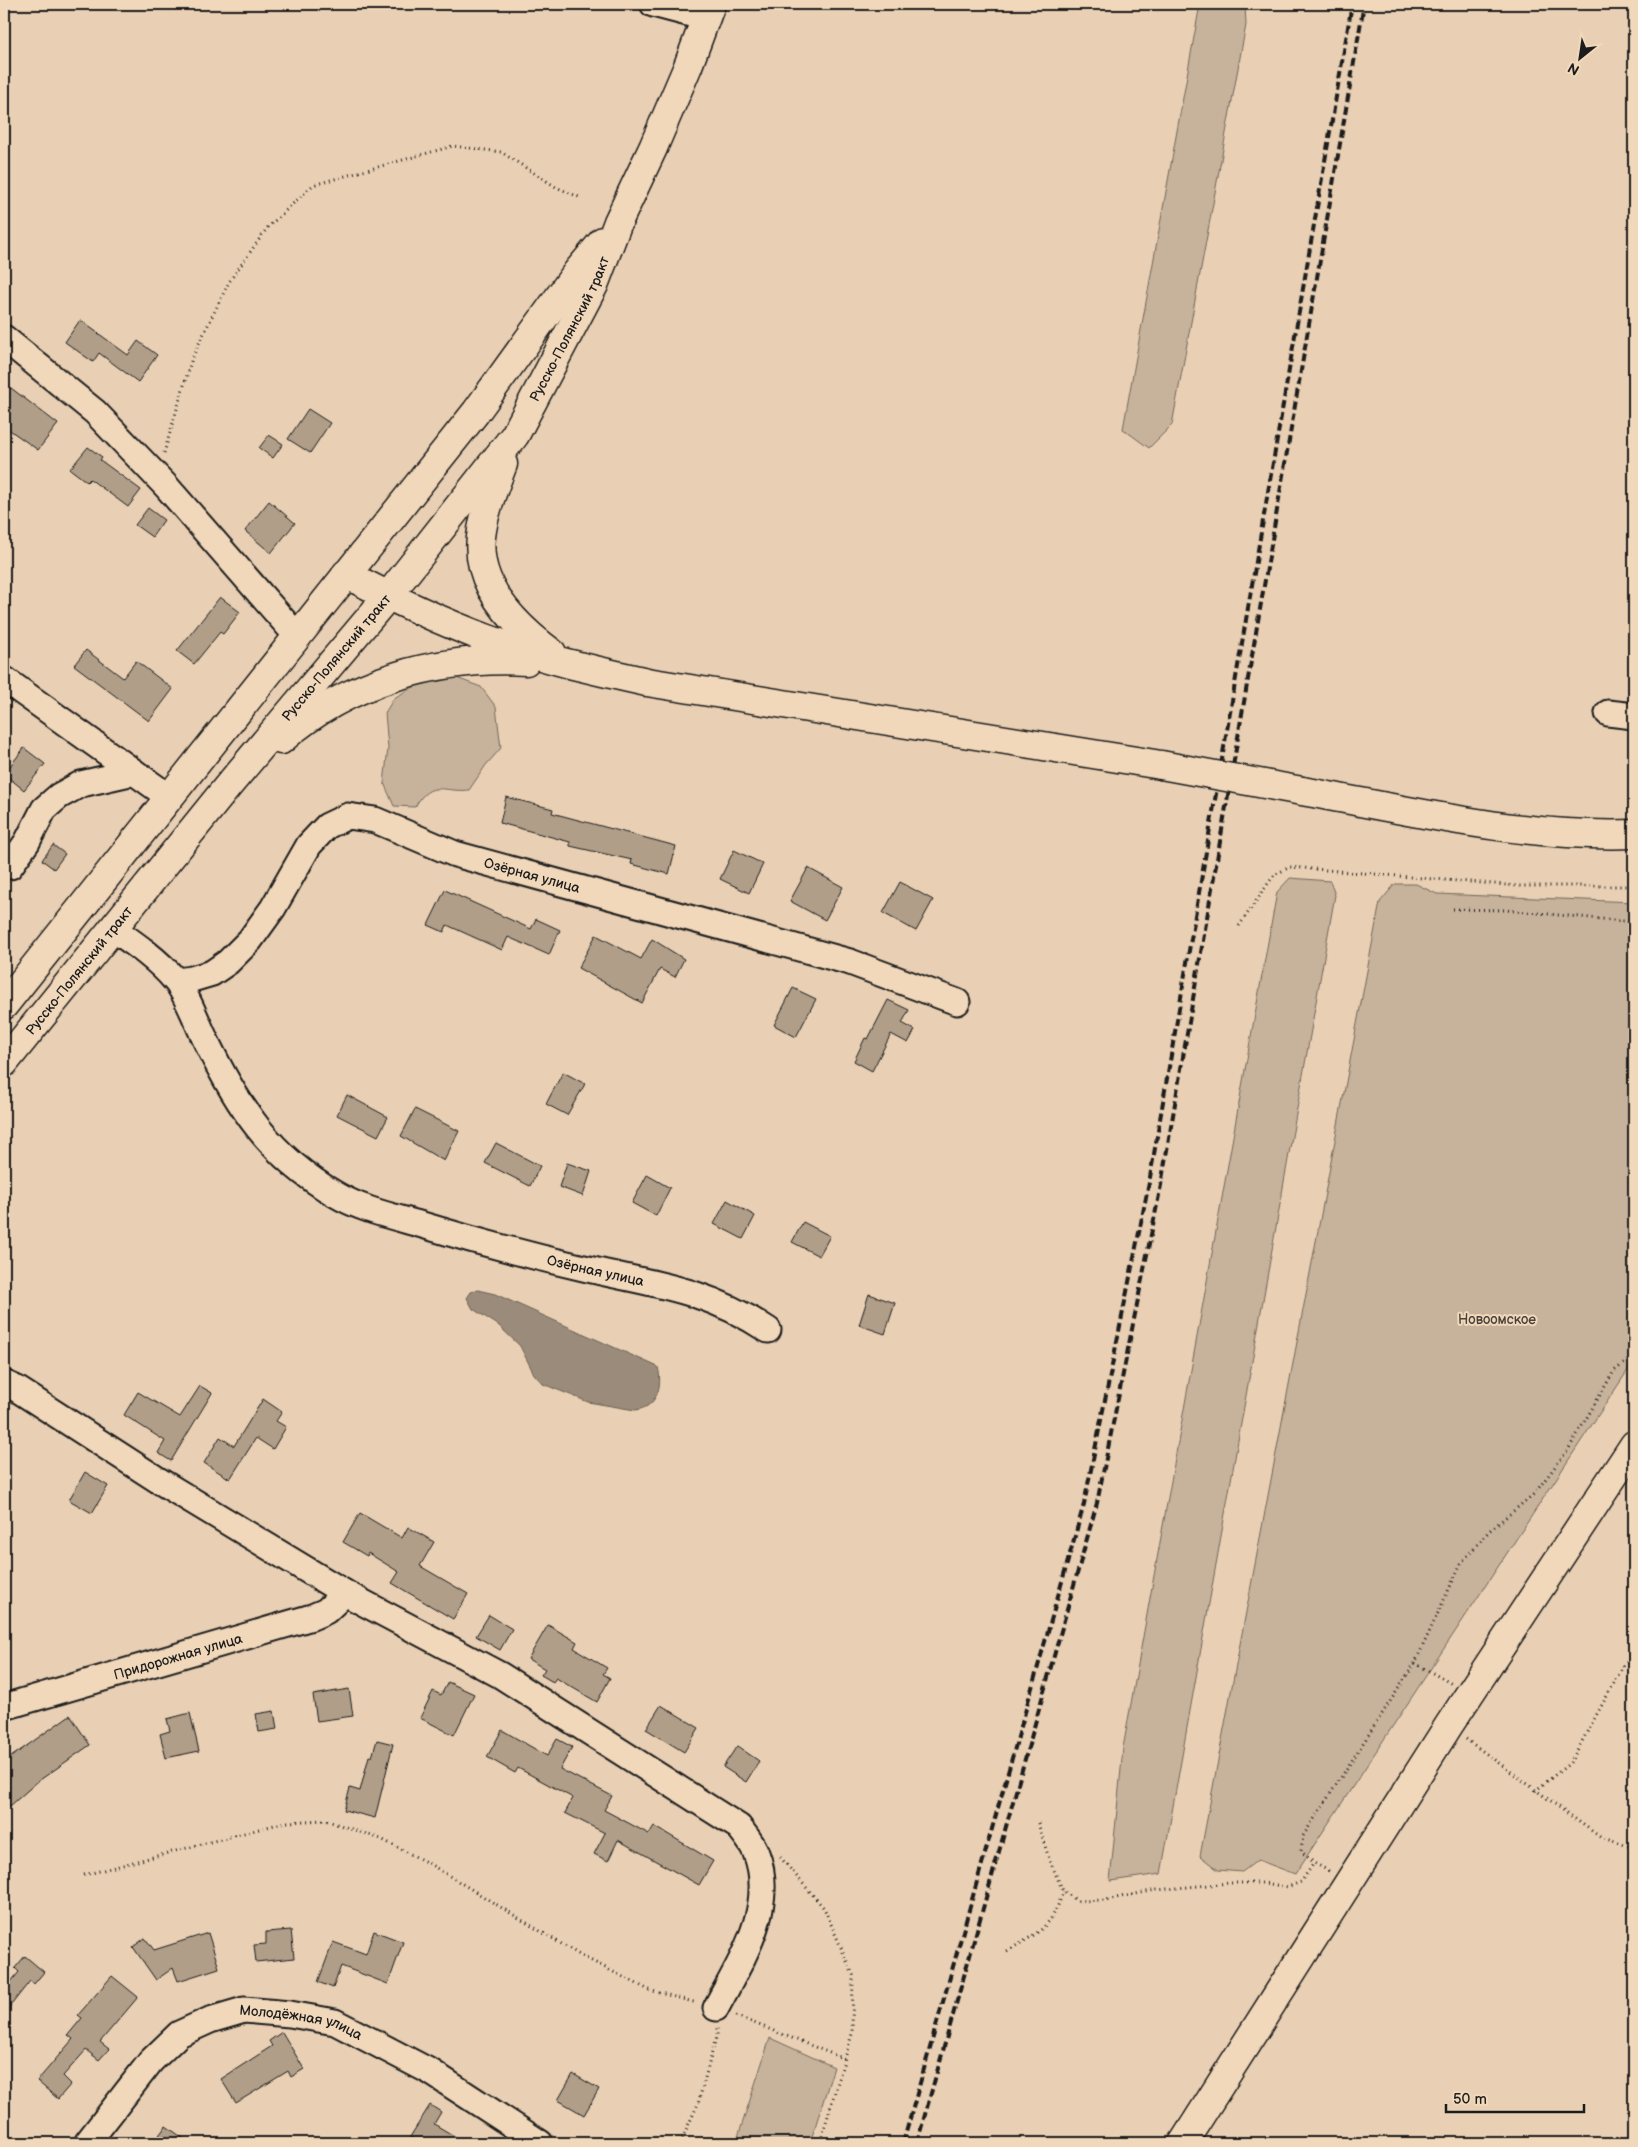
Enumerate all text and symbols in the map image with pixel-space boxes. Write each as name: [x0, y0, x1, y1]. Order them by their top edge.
north arrow: [1556, 32, 1606, 82]
text: N: [1565, 59, 1583, 79]
street label: Русско-Полянский тракт: [526, 254, 613, 405]
street label: Русско-Полянский тракт: [278, 591, 395, 725]
street label: Озёрная улица: [482, 854, 583, 897]
street label: Русско-Полянский тракт: [22, 903, 137, 1039]
street label: Озёрная улица: [545, 1252, 646, 1290]
park label: Новоомское: [1458, 1311, 1536, 1328]
street label: Придорожная улица: [111, 1630, 245, 1684]
street label: Молодёжная улица: [239, 2002, 366, 2044]
scale bar: [1446, 2082, 1583, 2114]
text: 50 m: [1453, 2090, 1487, 2109]

